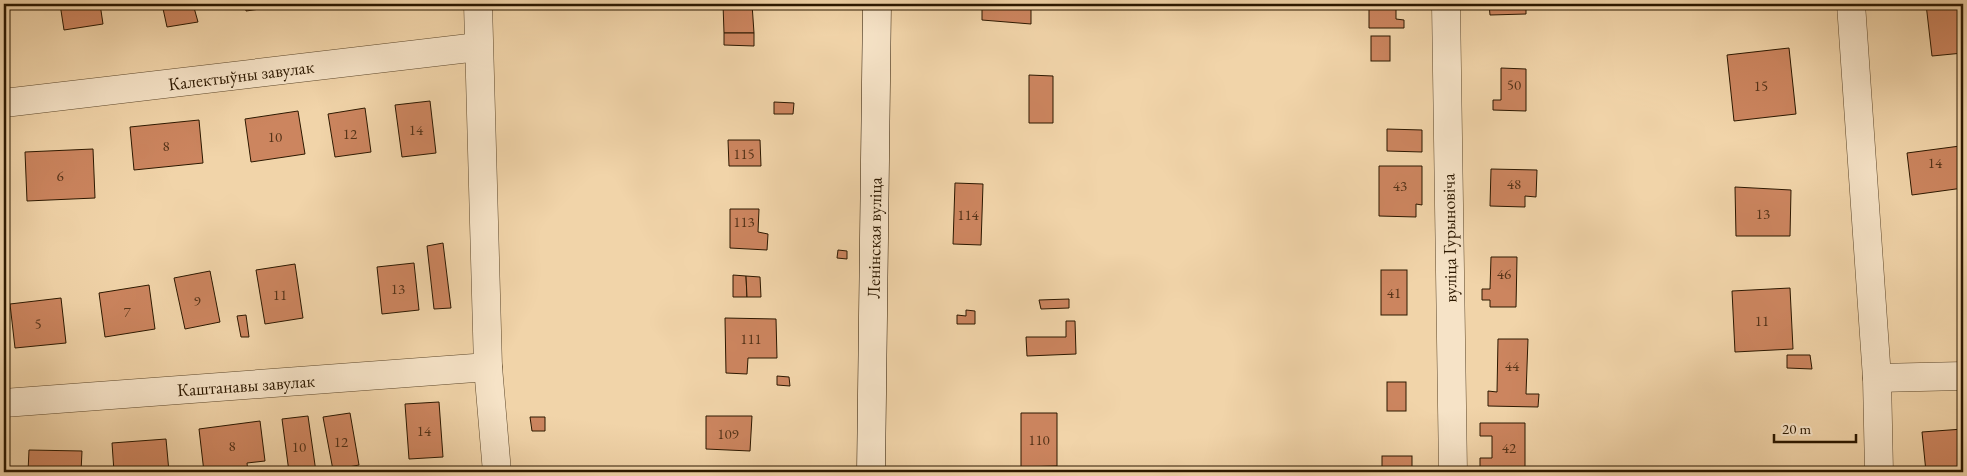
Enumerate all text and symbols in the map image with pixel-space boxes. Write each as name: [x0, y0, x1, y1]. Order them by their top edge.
street label: Калектыўны завулак: [167, 55, 316, 95]
house number: 50: [1507, 75, 1521, 94]
house number: 15: [1754, 76, 1768, 95]
house number: 14: [409, 120, 424, 139]
house number: 12: [343, 124, 358, 143]
house number: 10: [268, 127, 282, 146]
house number: 8: [162, 136, 170, 155]
house number: 115: [733, 144, 755, 163]
house number: 14: [1928, 153, 1943, 172]
house number: 6: [56, 166, 64, 185]
street label: вуліца Гурыновіча: [1436, 172, 1462, 303]
house number: 48: [1507, 174, 1521, 193]
street label: Ленінская вуліца: [861, 176, 887, 299]
house number: 43: [1393, 176, 1407, 195]
house number: 13: [1756, 204, 1770, 223]
house number: 114: [957, 205, 980, 224]
house number: 113: [733, 212, 755, 231]
house number: 46: [1497, 264, 1511, 283]
house number: 13: [391, 279, 405, 298]
house number: 41: [1387, 283, 1401, 302]
house number: 11: [273, 285, 287, 304]
house number: 9: [193, 291, 201, 310]
house number: 7: [123, 302, 131, 321]
house number: 11: [1755, 311, 1769, 330]
house number: 5: [34, 314, 42, 333]
house number: 111: [740, 329, 762, 348]
house number: 44: [1505, 356, 1520, 375]
street label: Каштанавы завулак: [176, 369, 316, 401]
scale bar: [1774, 411, 1857, 443]
text: 20 m: [1782, 419, 1811, 438]
house number: 14: [417, 421, 432, 440]
house number: 109: [717, 424, 739, 443]
house number: 110: [1028, 430, 1050, 449]
house number: 12: [334, 432, 349, 451]
house number: 8: [228, 436, 236, 455]
house number: 10: [292, 437, 306, 456]
house number: 42: [1502, 438, 1517, 457]

